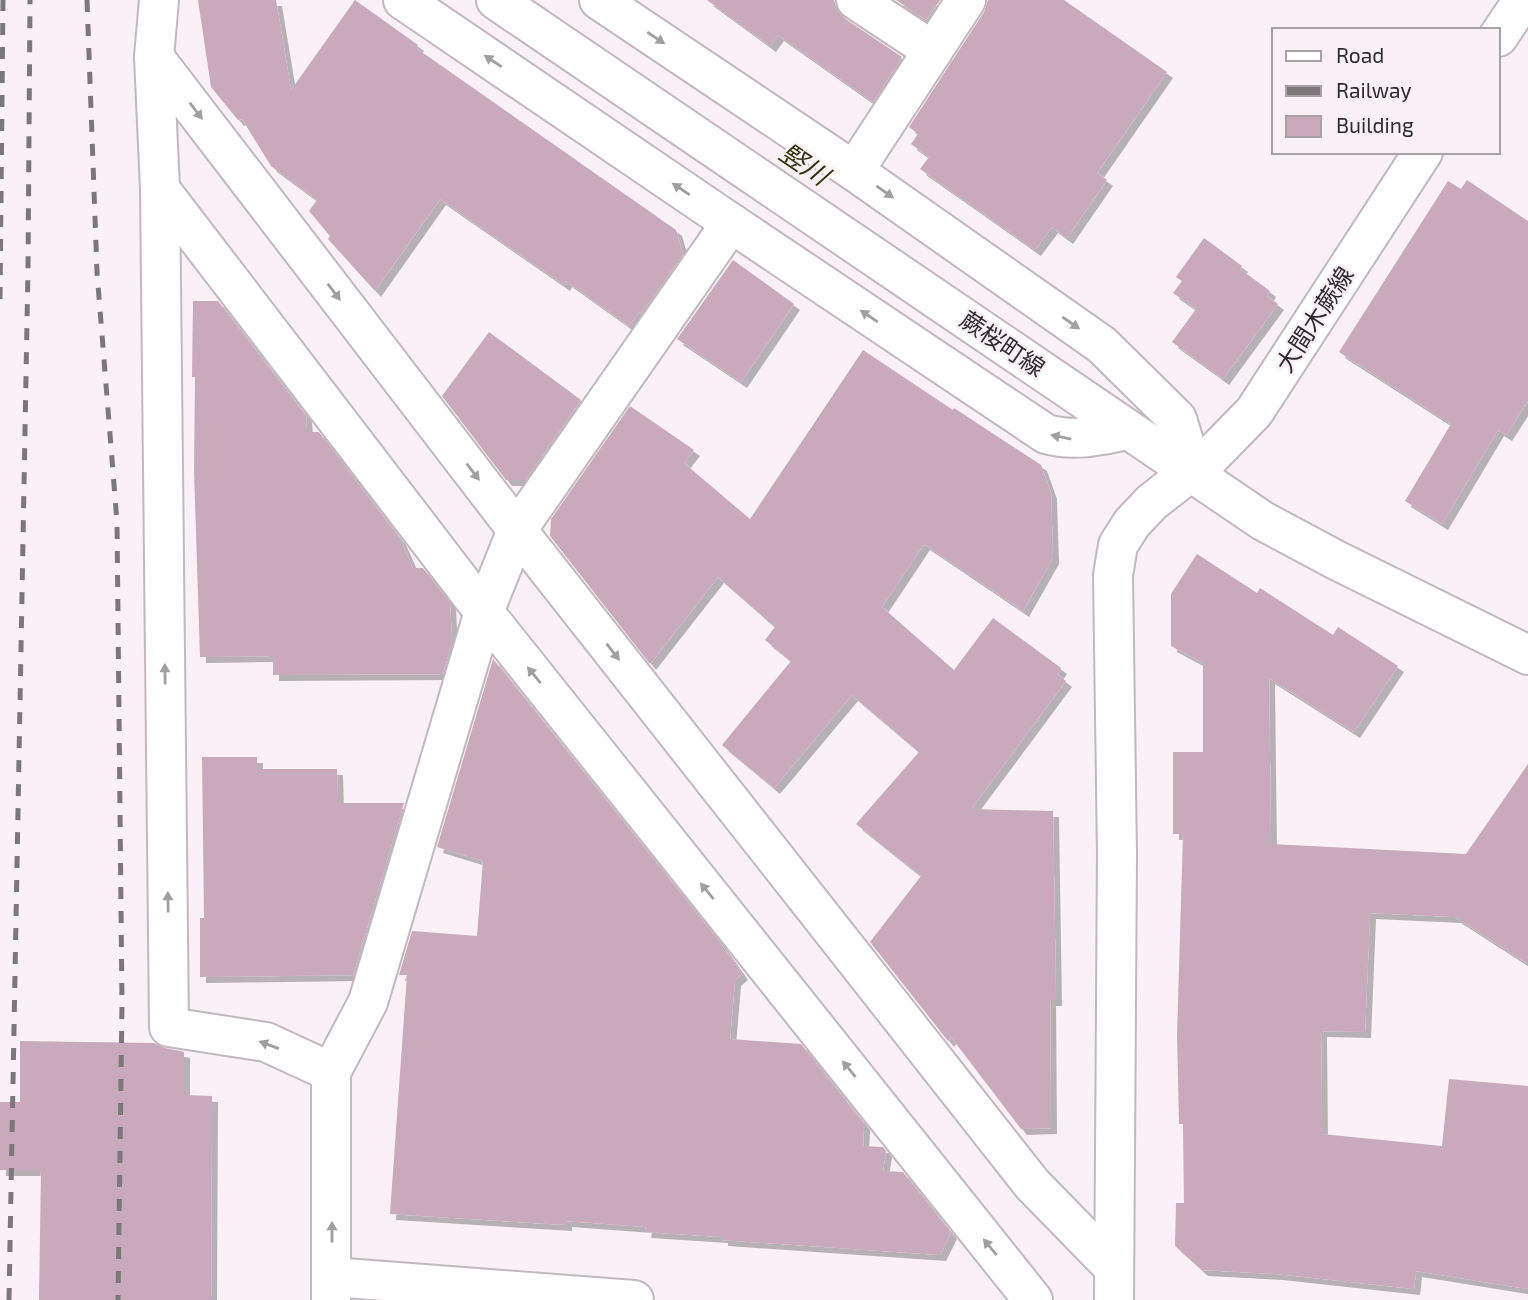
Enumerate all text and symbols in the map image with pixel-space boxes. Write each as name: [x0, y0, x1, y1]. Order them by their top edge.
legend: [1272, 28, 1500, 154]
one-way arrow: [647, 31, 665, 45]
text: Road: [1336, 42, 1384, 67]
one-way arrow: [483, 55, 502, 68]
text: Railway: [1336, 77, 1412, 102]
one-way arrow: [188, 102, 202, 120]
text: Building: [1336, 112, 1414, 137]
water label: 竪川: [775, 136, 838, 192]
one-way arrow: [671, 183, 690, 196]
one-way arrow: [876, 185, 894, 199]
street label: 大間木蕨線: [1269, 261, 1359, 377]
one-way arrow: [327, 282, 342, 300]
street label: 蕨桜町線: [955, 304, 1051, 382]
one-way arrow: [860, 310, 879, 323]
one-way arrow: [1062, 316, 1080, 330]
one-way arrow: [1050, 431, 1072, 442]
one-way arrow: [465, 463, 480, 481]
one-way arrow: [605, 642, 620, 660]
one-way arrow: [159, 663, 171, 685]
one-way arrow: [527, 666, 542, 684]
one-way arrow: [700, 882, 714, 900]
one-way arrow: [162, 890, 173, 912]
one-way arrow: [259, 1039, 280, 1050]
one-way arrow: [841, 1060, 856, 1078]
one-way arrow: [326, 1221, 338, 1243]
one-way arrow: [983, 1238, 998, 1256]

